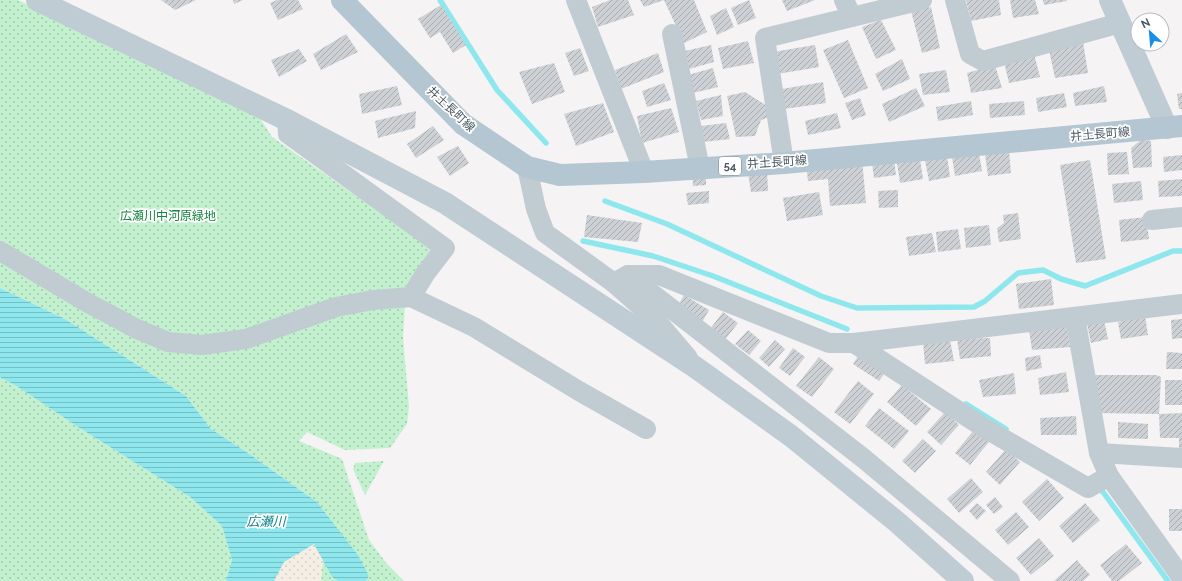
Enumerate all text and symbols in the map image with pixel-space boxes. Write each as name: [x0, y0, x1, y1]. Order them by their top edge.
north arrow: [1130, 12, 1170, 52]
text: N: [1139, 16, 1152, 31]
street label: 井土長町線: [424, 83, 478, 135]
street label: 井土長町線: [1069, 124, 1131, 144]
street label: 井土長町線: [747, 153, 807, 171]
road number: 54: [719, 157, 741, 175]
park label: 広瀬川中河原緑地: [120, 209, 216, 223]
water label: 広瀬川: [246, 514, 287, 529]

